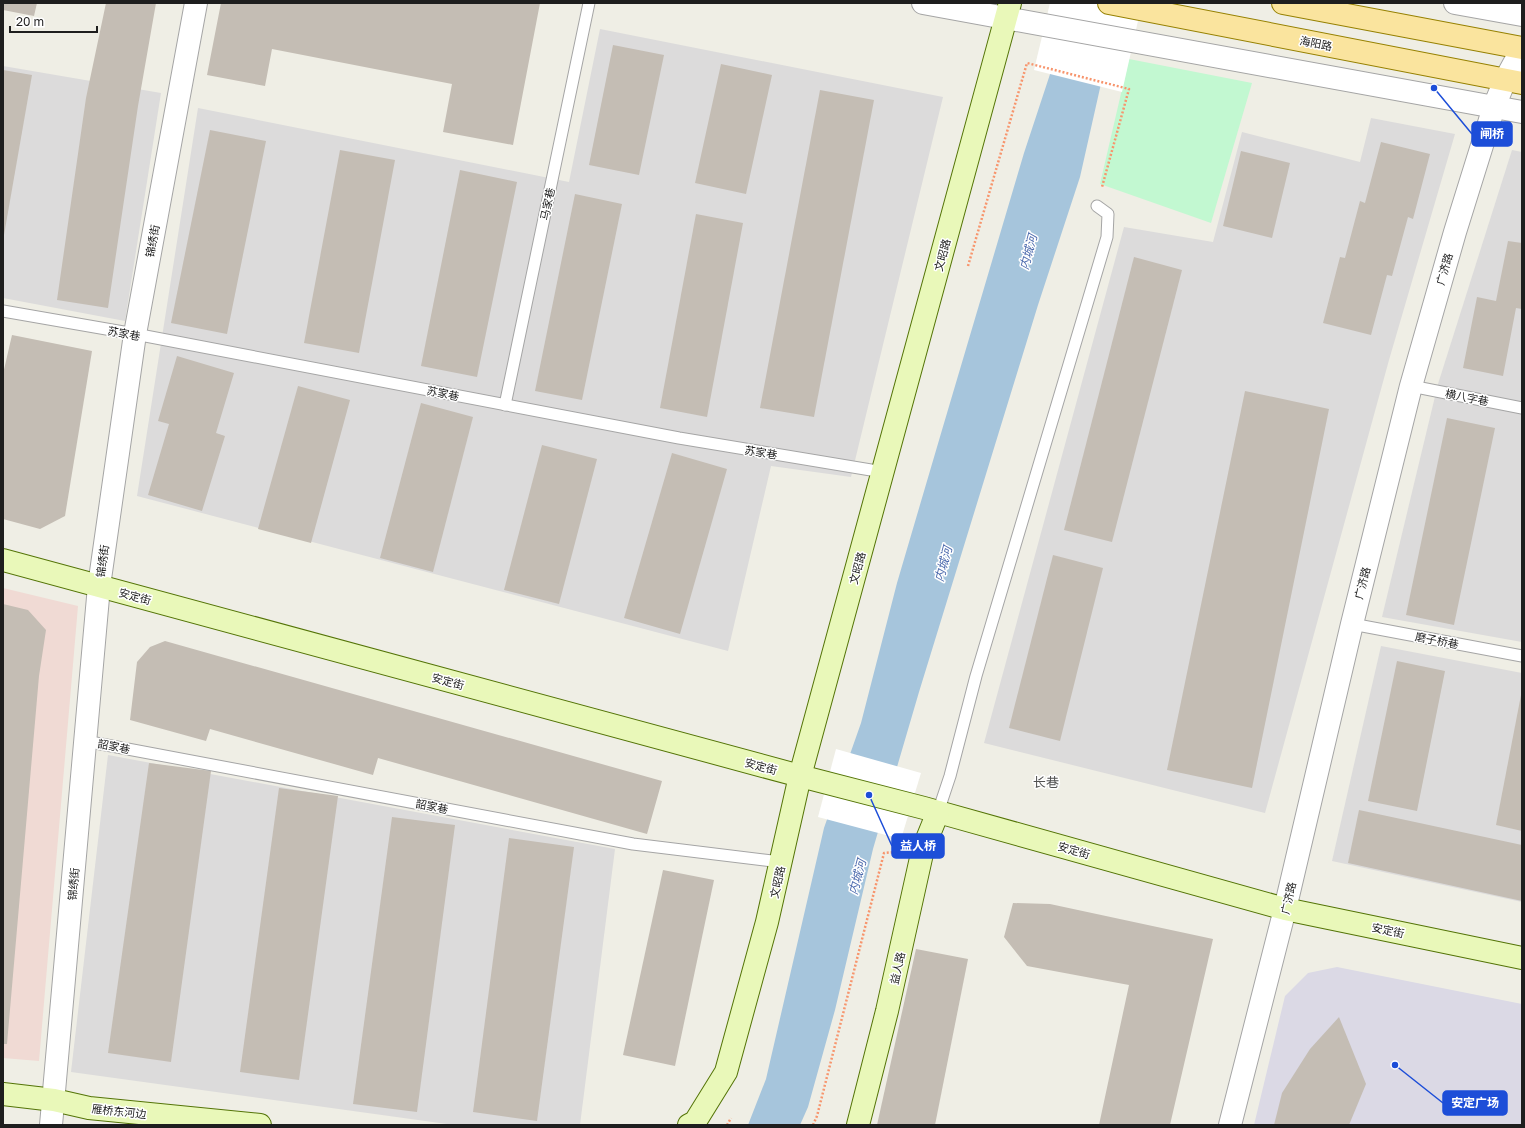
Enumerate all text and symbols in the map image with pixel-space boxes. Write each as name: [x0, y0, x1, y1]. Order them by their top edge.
scale bar: [10, 8, 97, 34]
text: 20 m: [16, 14, 44, 29]
street label: 海阳路: [1299, 33, 1333, 53]
callout: 闸桥: [1472, 122, 1512, 146]
text: 闸桥: [1480, 126, 1504, 141]
street label: 马家巷: [537, 187, 557, 221]
street label: 锦绣街: [143, 224, 161, 258]
water label: 内城河: [1016, 231, 1040, 271]
street label: 文昭路: [931, 237, 953, 273]
street label: 广济路: [1433, 251, 1455, 287]
street label: 苏家巷: [107, 324, 141, 342]
street label: 苏家巷: [426, 383, 460, 403]
street label: 横八字巷: [1444, 386, 1490, 408]
street label: 苏家巷: [744, 443, 778, 461]
water label: 内城河: [931, 543, 955, 583]
street label: 锦绣街: [93, 544, 111, 578]
street label: 文昭路: [846, 550, 868, 586]
street label: 广济路: [1352, 565, 1372, 601]
street label: 安定街: [117, 585, 153, 607]
street label: 磨子桥巷: [1414, 629, 1460, 651]
street label: 安定街: [430, 670, 466, 692]
street label: 韶家巷: [97, 736, 131, 756]
street label: 安定街: [743, 755, 779, 777]
district label: 长巷: [1033, 774, 1059, 790]
street label: 韶家巷: [415, 796, 449, 816]
callout: 益人桥: [892, 834, 944, 858]
text: 益人桥: [900, 838, 936, 853]
street label: 安定街: [1056, 839, 1092, 861]
water label: 内城河: [845, 856, 869, 896]
street label: 文昭路: [767, 864, 787, 900]
street label: 锦绣街: [65, 867, 81, 901]
street label: 广济路: [1278, 880, 1298, 916]
street label: 安定街: [1371, 920, 1405, 940]
street label: 益人路: [887, 950, 907, 986]
callout: 安定广场: [1443, 1091, 1507, 1115]
text: 安定广场: [1451, 1095, 1499, 1110]
street label: 雁桥东河边: [91, 1102, 147, 1120]

